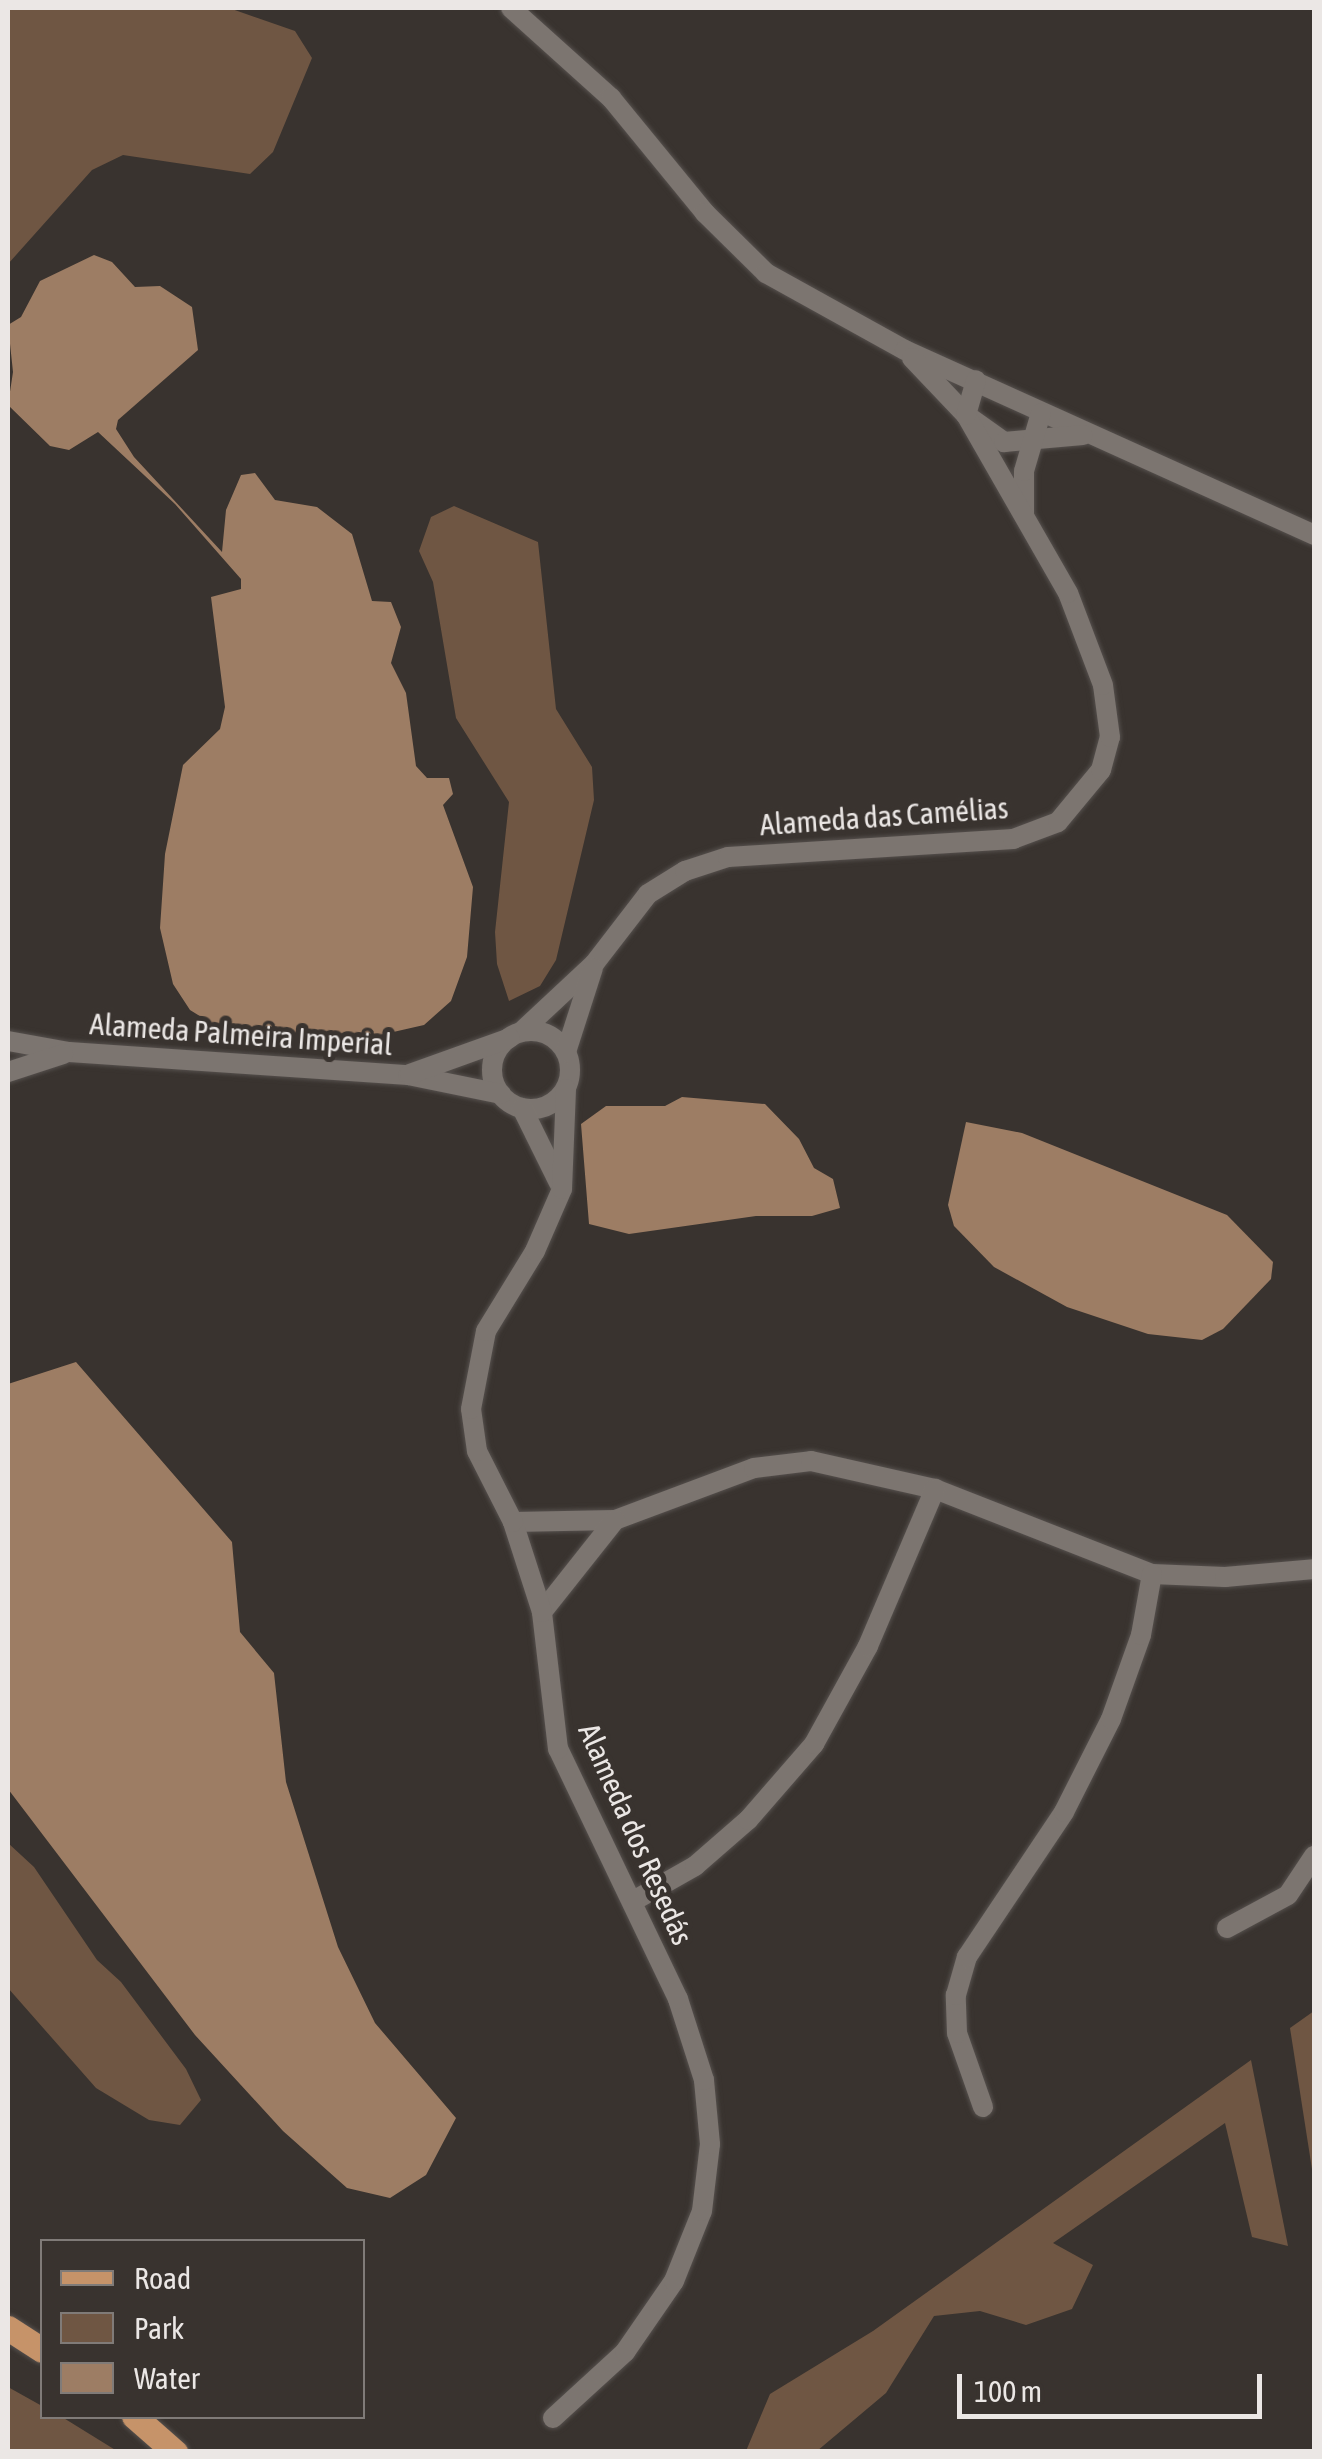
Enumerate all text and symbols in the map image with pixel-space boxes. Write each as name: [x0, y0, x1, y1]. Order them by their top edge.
street label: Alameda das Camélias: [759, 789, 1009, 843]
street label: Alameda Palmeira Imperial: [89, 1005, 393, 1063]
street label: Alameda dos Resedás: [571, 1718, 701, 1950]
legend: [40, 2239, 365, 2419]
text: Road: [134, 2261, 191, 2295]
text: Park: [134, 2311, 184, 2345]
scale bar: [962, 2354, 1267, 2416]
text: Water: [134, 2361, 200, 2395]
text: 100 m: [974, 2374, 1042, 2408]

